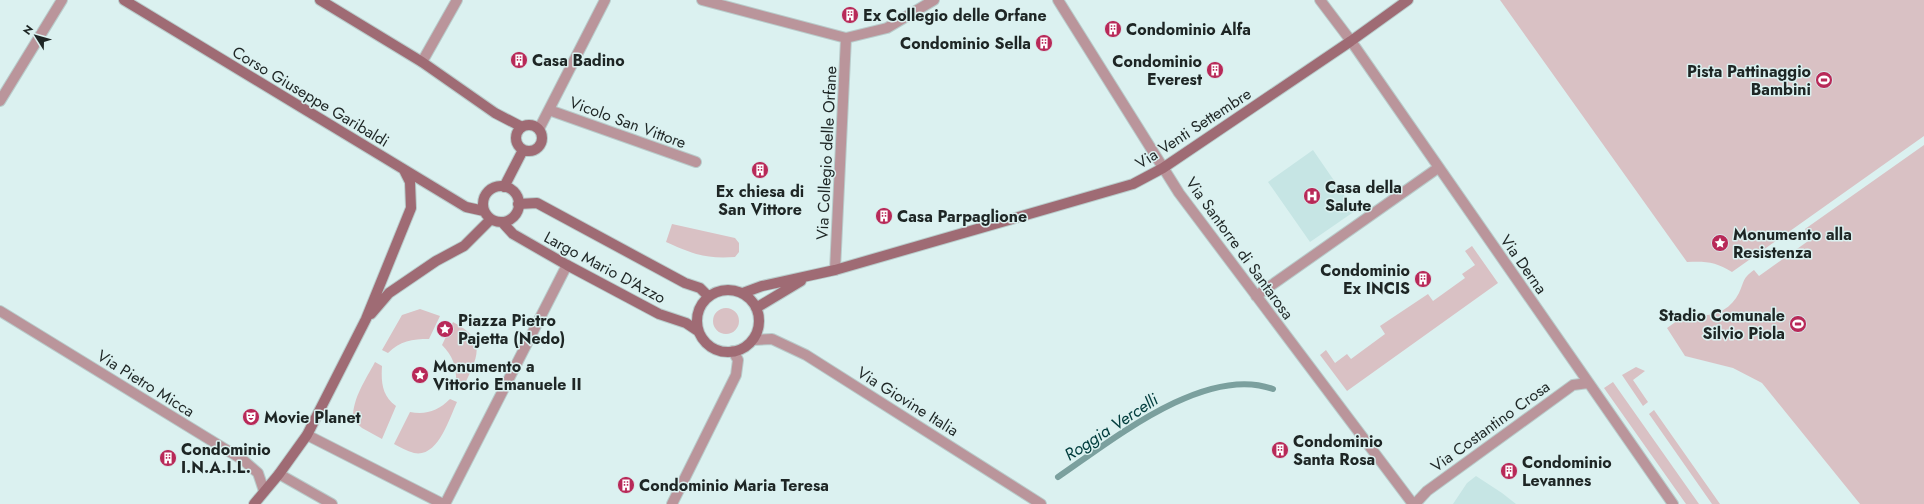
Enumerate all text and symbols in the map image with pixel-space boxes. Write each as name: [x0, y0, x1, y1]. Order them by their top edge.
place label: Ex Collegio delle Orfane: [863, 4, 1047, 27]
building icon: Ex Collegio delle Orfane: [840, 5, 860, 25]
north arrow: [16, 16, 56, 56]
place label: Condominio Alfa: [1126, 18, 1251, 41]
building icon: Condominio Alfa: [1103, 19, 1123, 39]
text: N: [19, 22, 37, 38]
place label: Condominio Sella: [900, 32, 1031, 55]
building icon: Condominio Sella: [1034, 33, 1054, 53]
street label: Corso Giuseppe Garibaldi: [228, 40, 394, 153]
place label: Casa Badino: [532, 49, 625, 72]
building icon: Casa Badino: [509, 50, 529, 70]
place label: Condominio Everest: [1112, 50, 1203, 91]
building icon: Condominio Everest: [1205, 60, 1225, 80]
place label: Pista Pattinaggio Bambini: [1687, 60, 1811, 101]
street label: Via Collegio delle Orfane: [810, 65, 843, 241]
sports icon: Pista Pattinaggio Bambini: [1814, 70, 1834, 90]
street label: Via Venti Settembre: [1131, 82, 1256, 175]
street label: Vicolo San Vittore: [566, 91, 689, 154]
building icon: Ex chiesa di San Vittore: [750, 160, 770, 180]
street label: Via Santorre di Santarosa: [1180, 172, 1299, 324]
place label: Casa della Salute: [1325, 176, 1402, 217]
place label: Ex chiesa di San Vittore: [716, 180, 804, 221]
hospital icon: Casa della Salute: [1302, 186, 1322, 206]
place label: Casa Parpaglione: [897, 205, 1027, 228]
building icon: Casa Parpaglione: [874, 206, 894, 226]
place label: Monumento alla Resistenza: [1733, 223, 1852, 264]
street label: Largo Mario D'Azzo: [540, 226, 670, 309]
street label: Via Derna: [1495, 230, 1552, 299]
place icon: Monumento alla Resistenza: [1710, 233, 1730, 253]
place label: Condominio Ex INCIS: [1320, 259, 1410, 300]
building icon: Condominio Ex INCIS: [1413, 269, 1433, 289]
place label: Stadio Comunale Silvio Piola: [1658, 304, 1785, 345]
place label: Piazza Pietro Pajetta (Nedo): [458, 309, 565, 350]
sports icon: Stadio Comunale Silvio Piola: [1788, 314, 1808, 334]
place icon: Piazza Pietro Pajetta (Nedo): [435, 319, 455, 339]
street label: Via Pietro Micca: [93, 344, 199, 423]
place label: Monumento a Vittorio Emanuele II: [432, 355, 582, 396]
street label: Via Giovine Italia: [852, 361, 963, 442]
place icon: Monumento a Vittorio Emanuele II: [410, 365, 430, 385]
street label: Via Costantino Crosa: [1426, 375, 1555, 478]
water label: Roggia Vercelli: [1059, 387, 1163, 466]
place label: Movie Planet: [264, 406, 362, 429]
theatre icon: Movie Planet: [241, 407, 261, 427]
place label: Condominio Santa Rosa: [1293, 430, 1383, 471]
place label: Condominio I.N.A.I.L.: [181, 438, 271, 479]
building icon: Condominio Santa Rosa: [1270, 440, 1290, 460]
building icon: Condominio I.N.A.I.L.: [158, 448, 178, 468]
place label: Condominio Levannes: [1522, 451, 1612, 492]
building icon: Condominio Levannes: [1499, 461, 1519, 481]
place label: Condominio Maria Teresa: [639, 474, 829, 497]
building icon: Condominio Maria Teresa: [616, 475, 636, 495]

